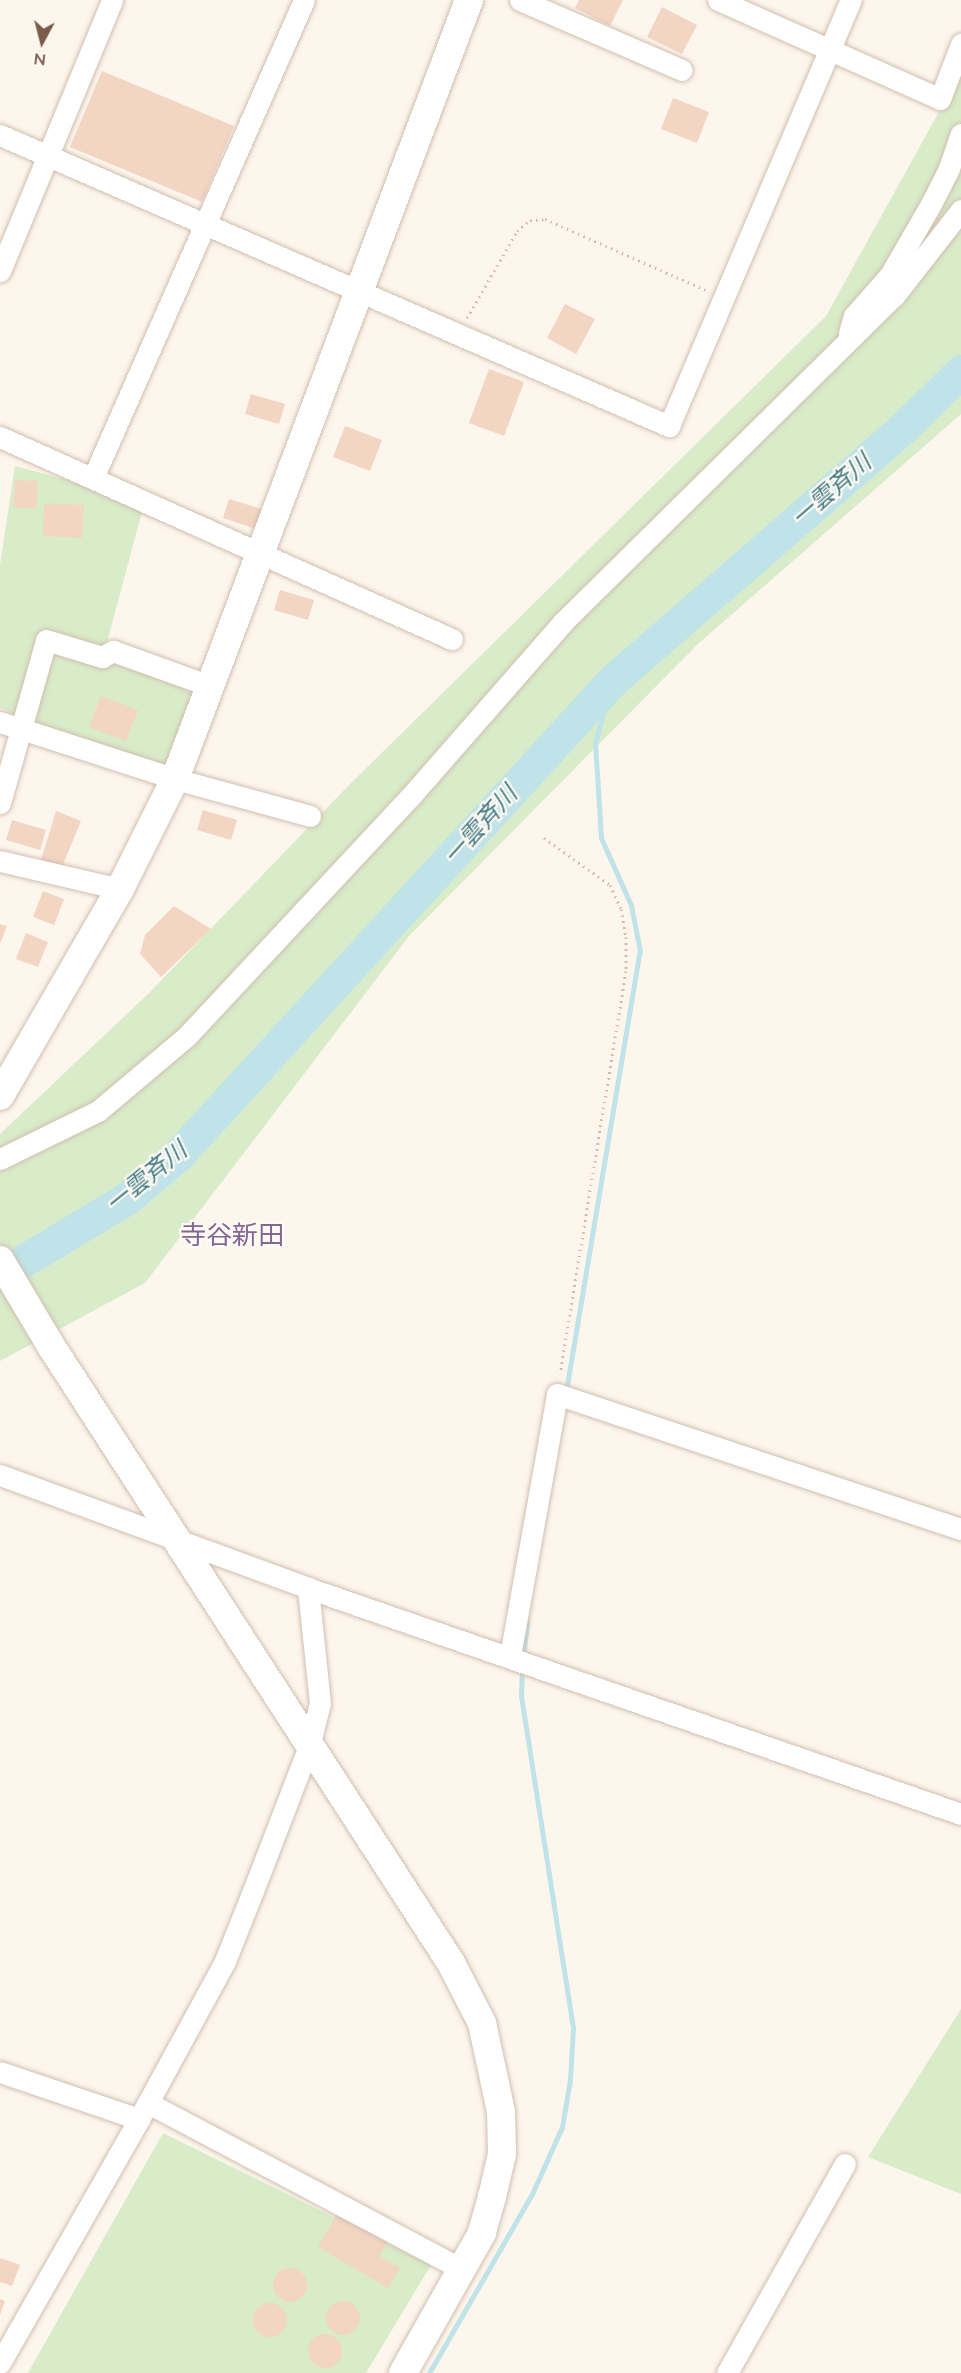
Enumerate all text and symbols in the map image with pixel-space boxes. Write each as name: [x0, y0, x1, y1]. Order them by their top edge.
north arrow: [12, 12, 72, 72]
text: N: [33, 49, 47, 71]
water label: 一雲斉川: [785, 448, 877, 532]
water label: 一雲斉川: [437, 780, 523, 870]
water label: 一雲斉川: [100, 1136, 192, 1218]
district label: 寺谷新田: [180, 1219, 284, 1251]

